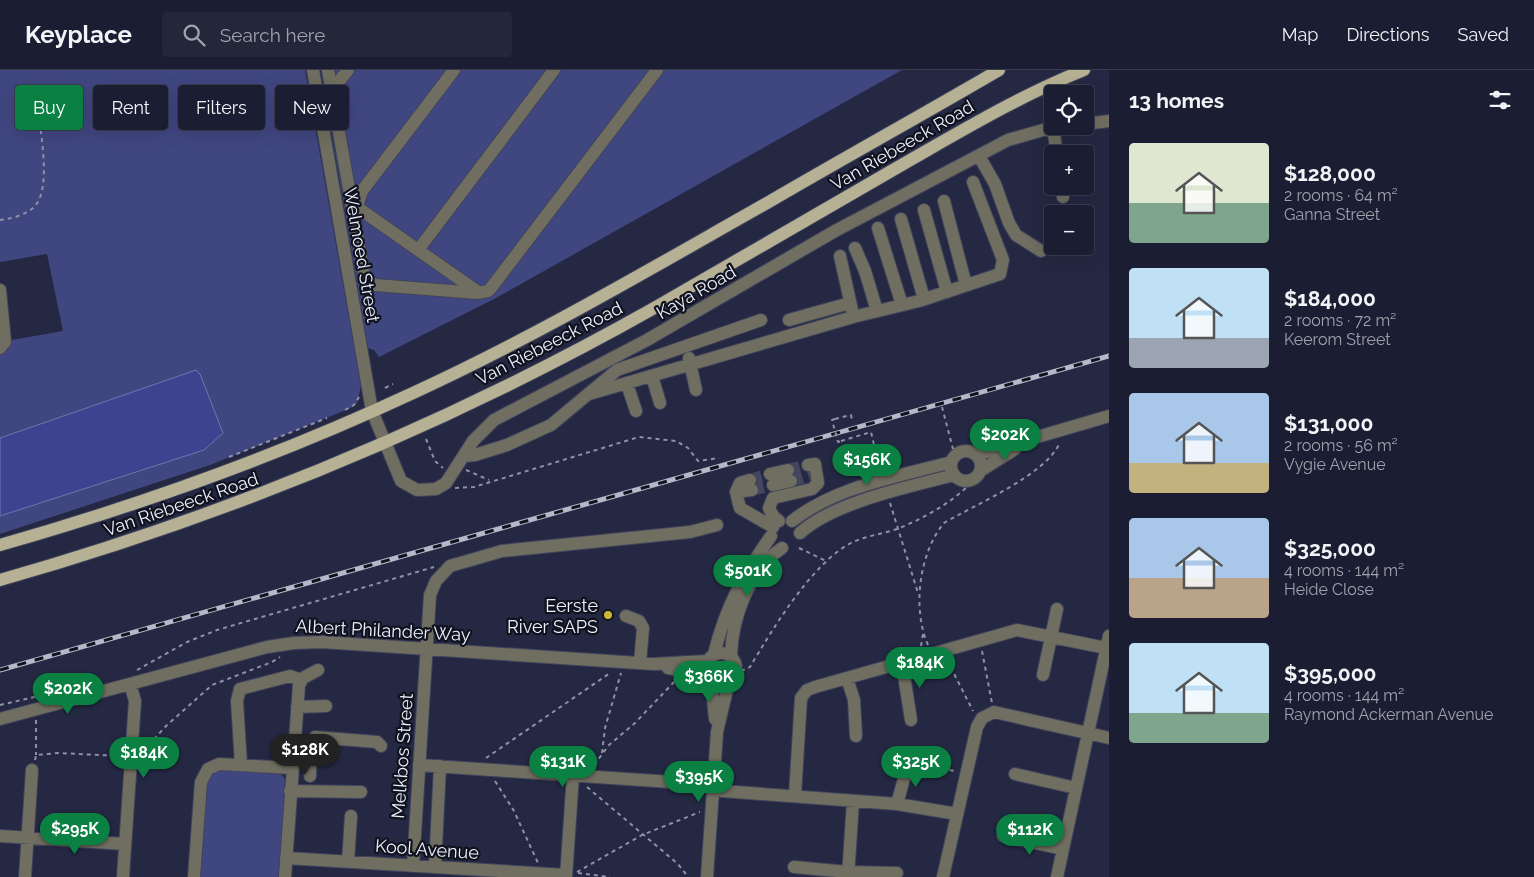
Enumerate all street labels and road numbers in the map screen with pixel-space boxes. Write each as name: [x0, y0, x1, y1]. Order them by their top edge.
street label: Van Riebeeck Road: [827, 95, 977, 195]
street label: Welmoed Street: [340, 186, 384, 324]
street label: Kaya Road: [653, 261, 739, 323]
street label: Van Riebeeck Road: [472, 297, 626, 389]
street label: Van Riebeeck Road: [101, 468, 261, 540]
street label: Albert Philander Way: [295, 615, 471, 645]
street label: Melkbos Street: [387, 693, 417, 819]
street label: Kool Avenue: [374, 835, 480, 863]

